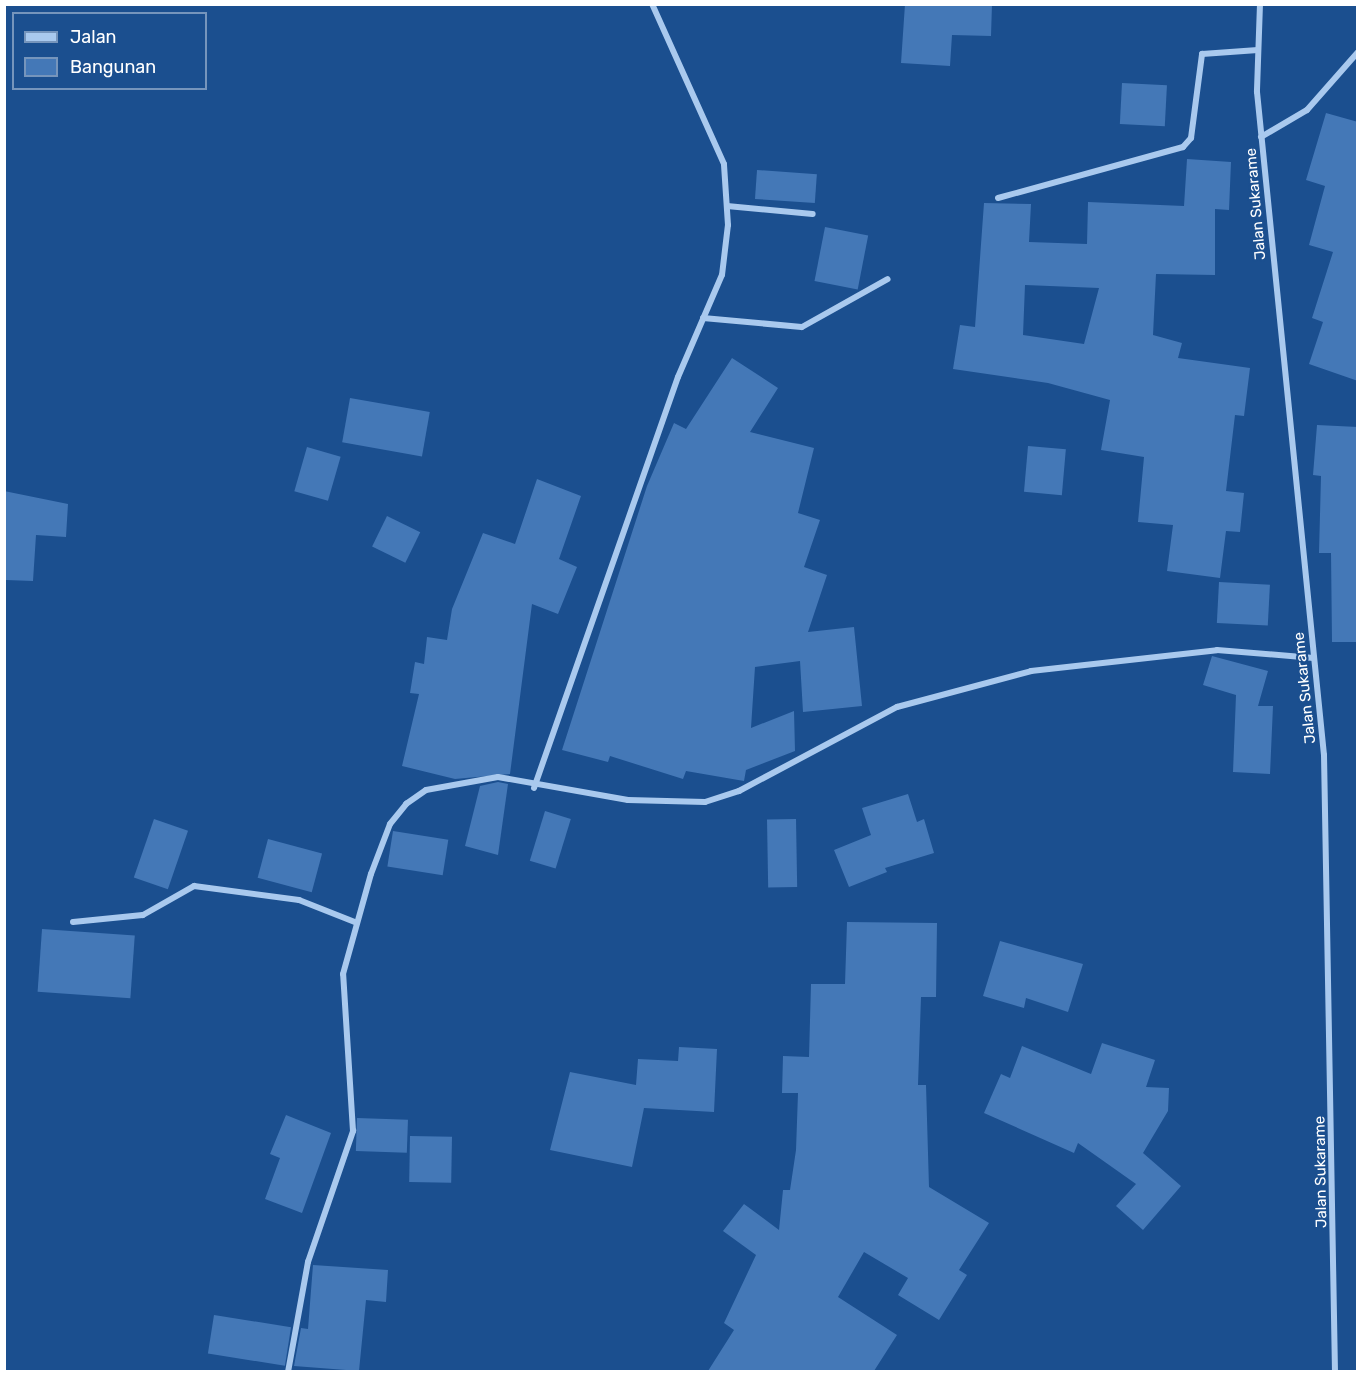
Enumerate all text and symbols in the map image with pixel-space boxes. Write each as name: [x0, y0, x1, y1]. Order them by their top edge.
legend: [12, 12, 207, 90]
text: Jalan: [70, 26, 117, 48]
text: Bangunan: [70, 56, 156, 78]
street label: Jalan Sukarame: [1242, 147, 1270, 261]
street label: Jalan Sukarame: [1290, 631, 1320, 745]
street label: Jalan Sukarame: [1311, 1116, 1331, 1228]

